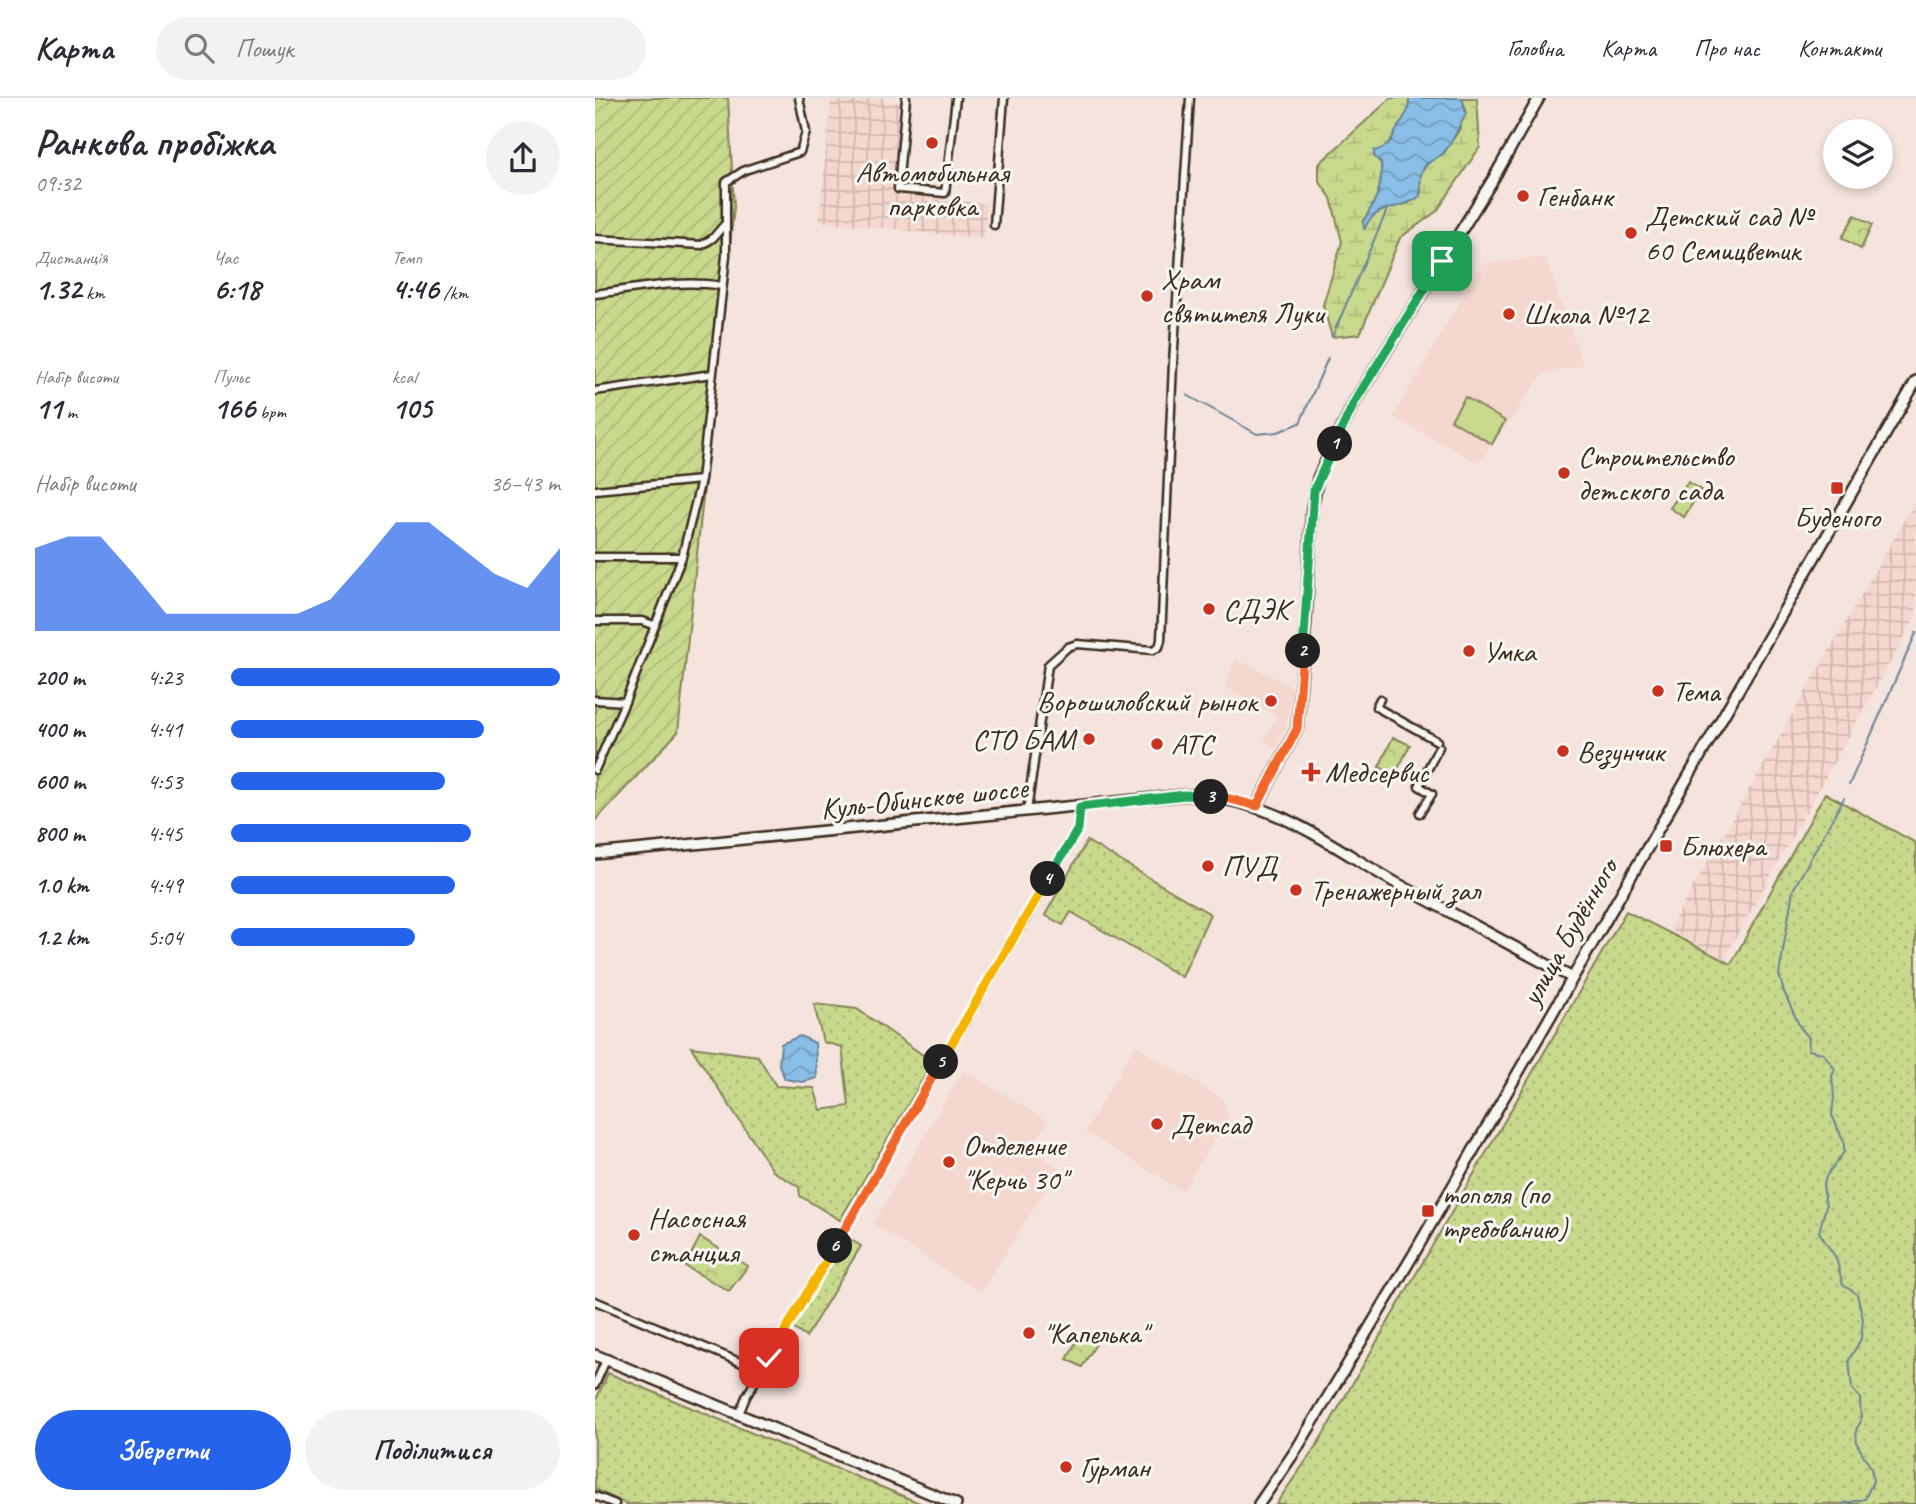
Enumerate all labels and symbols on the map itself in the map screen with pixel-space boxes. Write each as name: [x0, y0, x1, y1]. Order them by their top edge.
marker: Автомобильная парковка: [924, 135, 940, 151]
place label: Автомобильная парковка: [855, 153, 1011, 225]
place label: Генбанк: [1537, 177, 1615, 215]
marker: Генбанк: [1515, 188, 1531, 204]
place label: Детский сад № 60 Семицветик: [1645, 197, 1816, 269]
marker: Детский сад № 60 Семицветик: [1623, 225, 1639, 241]
pin: [1412, 231, 1472, 291]
place label: Храм святителя Луки: [1161, 260, 1326, 332]
marker: Храм святителя Луки: [1139, 288, 1155, 304]
place label: Школа №12: [1523, 295, 1651, 333]
marker: Школа №12: [1501, 306, 1517, 322]
pin: 1: [1317, 426, 1353, 462]
place label: Строительство детского сада: [1578, 437, 1735, 509]
marker: Строительство детского сада: [1556, 465, 1572, 481]
marker: Буденого: [1829, 480, 1845, 496]
place label: Буденого: [1794, 498, 1881, 536]
place label: СДЭК: [1223, 590, 1295, 628]
marker: СДЭК: [1201, 601, 1217, 617]
place label: Умка: [1483, 632, 1538, 670]
pin: 2: [1285, 634, 1321, 668]
marker: Умка: [1461, 643, 1477, 659]
place label: Тема: [1672, 672, 1722, 710]
place label: Ворошиловский рынок: [1037, 682, 1259, 720]
marker: Тема: [1650, 683, 1666, 699]
marker: Ворошиловский рынок: [1263, 693, 1279, 709]
place label: СТО БАМ: [972, 720, 1077, 758]
place label: АТС: [1171, 725, 1216, 763]
marker: СТО БАМ: [1081, 731, 1097, 747]
place label: Везунчик: [1577, 732, 1667, 770]
marker: АТС: [1149, 736, 1165, 752]
marker: Везунчик: [1555, 743, 1571, 759]
place label: Медсервис: [1325, 753, 1430, 791]
marker: Медсервис: [1303, 764, 1319, 780]
street label: Куль-Обинское шоссе: [819, 768, 1032, 828]
pin: 3: [1193, 780, 1229, 814]
place label: Блюхера: [1680, 827, 1768, 865]
marker: Блюхера: [1658, 838, 1674, 854]
place label: ПУД: [1222, 847, 1278, 885]
street label: улица Будённого: [1511, 849, 1628, 1014]
marker: ПУД: [1200, 858, 1216, 874]
pin: 4: [1030, 862, 1065, 896]
place label: Тренажерный зал: [1310, 871, 1482, 909]
marker: Тренажерный зал: [1288, 882, 1304, 898]
pin: 5: [923, 1044, 959, 1080]
place label: Детсад: [1171, 1105, 1253, 1143]
marker: Детсад: [1149, 1116, 1165, 1132]
place label: Отделение "Керчь 30": [963, 1126, 1072, 1198]
marker: Отделение "Керчь 30": [941, 1154, 957, 1170]
place label: тополя (по требованию): [1442, 1175, 1569, 1247]
place label: Насосная станция: [648, 1199, 747, 1271]
marker: тополя (по требованию): [1420, 1203, 1436, 1219]
marker: Насосная станция: [626, 1227, 642, 1243]
pin: 6: [817, 1228, 853, 1264]
place label: "Капелька": [1043, 1314, 1153, 1352]
marker: "Капелька": [1021, 1325, 1037, 1341]
pin: [739, 1328, 799, 1388]
place label: Гурман: [1080, 1448, 1152, 1486]
marker: Гурман: [1058, 1459, 1074, 1475]

